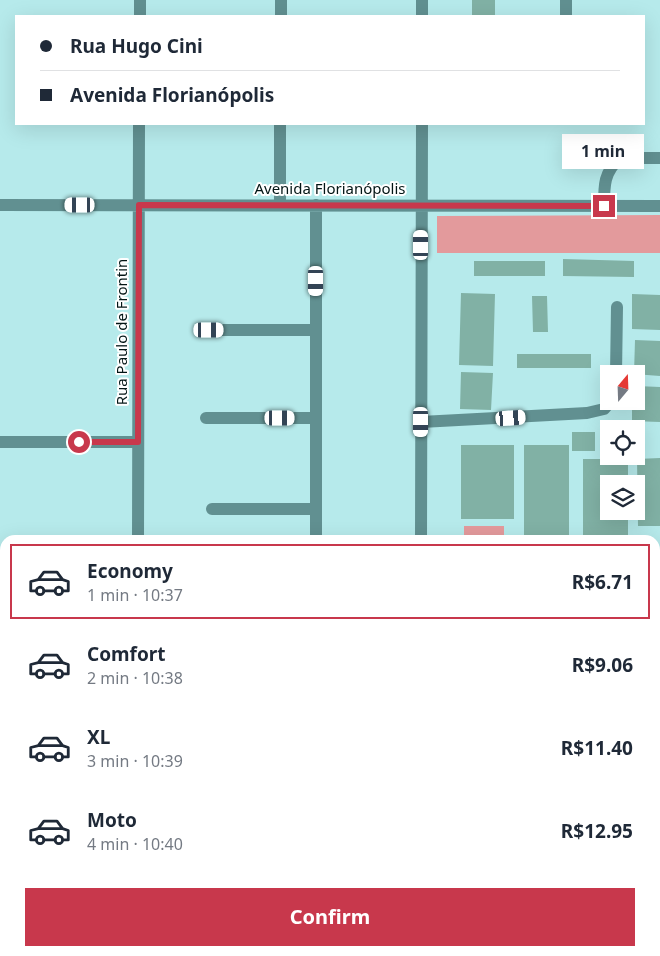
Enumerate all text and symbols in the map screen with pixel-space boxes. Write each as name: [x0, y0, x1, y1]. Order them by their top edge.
text: Rua Hugo Cini: [70, 33, 203, 59]
text: Avenida Florianópolis: [70, 82, 274, 108]
callout: 1 min: [563, 134, 645, 168]
text: 1 min: [581, 140, 625, 162]
street label: Avenida Florianópolis: [254, 178, 406, 198]
route end: [593, 195, 615, 217]
car: [65, 198, 95, 213]
car: [413, 230, 428, 260]
street label: Rua Paulo de Frontin: [111, 259, 131, 405]
car: [308, 266, 323, 296]
car: [194, 323, 224, 338]
north arrow: [600, 365, 645, 410]
map controls: [600, 365, 645, 520]
car: [413, 407, 428, 437]
car: [495, 409, 526, 427]
car: [265, 411, 295, 426]
button: locate: [600, 420, 645, 465]
route start: [68, 431, 90, 453]
button: layers: [600, 475, 645, 520]
text: Economy: [87, 558, 173, 584]
icon: car: [27, 559, 72, 604]
text: R$6.71: [572, 569, 633, 595]
text: 1 min · 10:37: [87, 584, 183, 606]
text: Comfort: [87, 641, 166, 667]
icon: car: [27, 642, 72, 687]
text: R$9.06: [572, 652, 633, 678]
text: 2 min · 10:38: [87, 667, 183, 689]
text: XL: [87, 724, 110, 750]
icon: car: [27, 725, 72, 770]
text: R$11.40: [561, 735, 633, 761]
text: 3 min · 10:39: [87, 750, 183, 772]
text: Moto: [87, 807, 137, 833]
icon: car: [27, 808, 72, 853]
text: R$12.95: [561, 818, 633, 844]
text: 4 min · 10:40: [87, 833, 183, 855]
button: Confirm: [25, 888, 635, 946]

